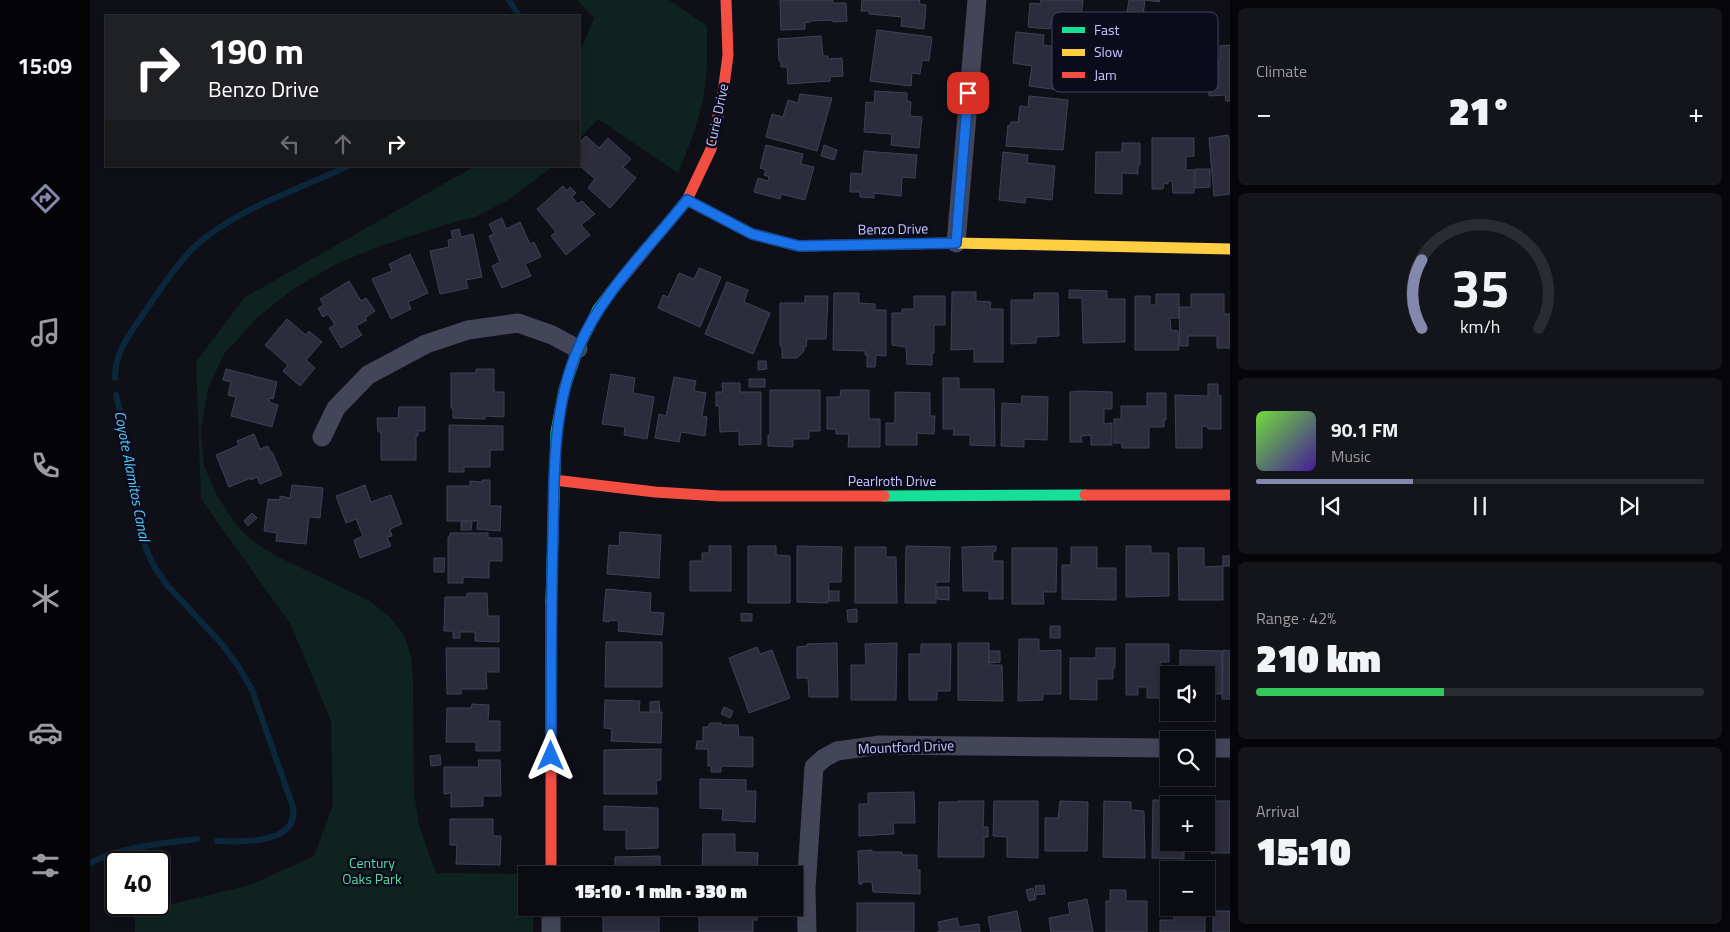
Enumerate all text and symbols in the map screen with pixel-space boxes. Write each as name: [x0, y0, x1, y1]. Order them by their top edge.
legend: [1052, 12, 1218, 92]
text: Fast: [1094, 19, 1119, 40]
text: 190 m: [208, 24, 304, 78]
icon: right: [125, 35, 190, 100]
text: Slow: [1094, 41, 1123, 62]
text: 15:09: [18, 49, 72, 83]
text: Climate: [1256, 59, 1307, 83]
text: Jam: [1094, 64, 1117, 85]
text: Benzo Drive: [208, 72, 319, 106]
pin: [947, 72, 989, 114]
icon: arrive: [954, 79, 982, 107]
street label: Curie Drive: [700, 82, 733, 148]
text: 21°: [1449, 82, 1511, 140]
text: −: [1256, 91, 1272, 134]
text: +: [1688, 91, 1704, 134]
icon: left: [276, 130, 304, 158]
icon: ahead: [329, 130, 357, 158]
icon: right: [382, 130, 410, 158]
icon: directions: [28, 181, 63, 216]
street label: Benzo Drive: [857, 217, 928, 240]
text: 35: [1451, 248, 1509, 327]
text: km/h: [1460, 313, 1500, 340]
icon: music: [28, 315, 63, 350]
water label: Coyote Alamitos Canal: [109, 409, 157, 545]
text: 90.1 FM: [1331, 415, 1398, 444]
text: Music: [1331, 444, 1371, 468]
icon: phone: [28, 448, 63, 483]
street label: Pearlroth Drive: [848, 470, 936, 491]
icon: previous: [1317, 492, 1345, 520]
icon: pause: [1466, 492, 1494, 520]
icon: next: [1615, 492, 1643, 520]
icon: climate: [28, 581, 63, 616]
text: Range · 42%: [1256, 606, 1336, 630]
text: 210 km: [1256, 629, 1381, 687]
map controls: [1160, 666, 1215, 916]
button: sound: [1160, 666, 1215, 721]
icon: car: [28, 715, 63, 750]
position arrow: [524, 729, 576, 781]
button: search: [1160, 731, 1215, 786]
street label: Mountford Drive: [857, 734, 955, 759]
button: +: [1160, 796, 1215, 851]
text: Arrival: [1256, 799, 1299, 823]
text: 15:10: [1256, 822, 1351, 880]
icon: filters: [28, 848, 63, 883]
speed limit sign: 40: [105, 851, 170, 916]
park label: Century Oaks Park: [342, 852, 402, 889]
button: −: [1160, 861, 1215, 916]
text: 15:10 · 1 min · 330 m: [574, 876, 747, 905]

